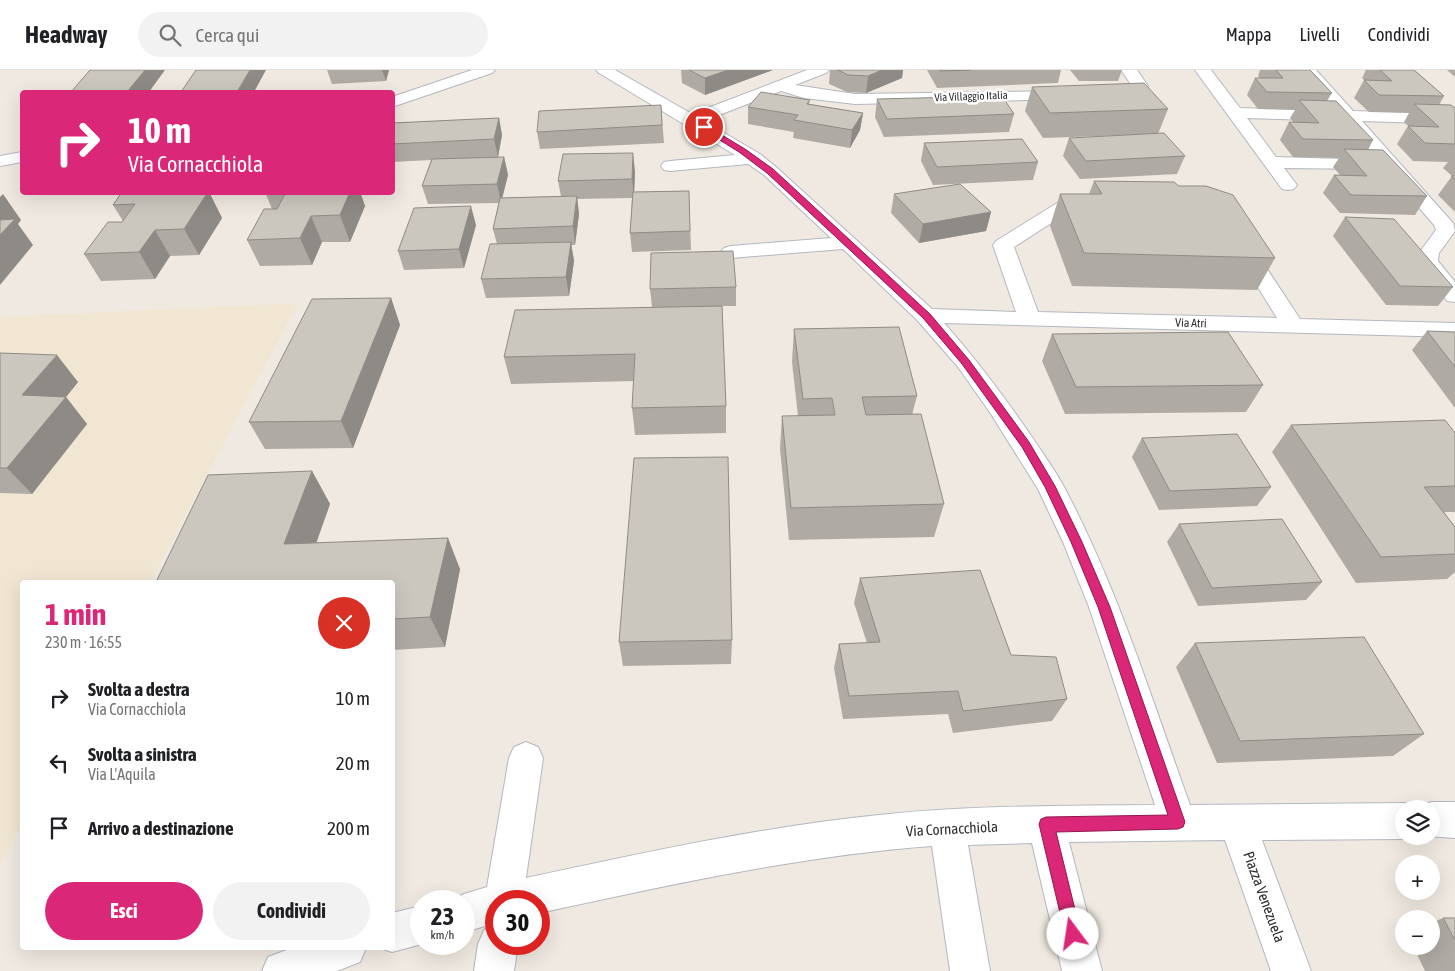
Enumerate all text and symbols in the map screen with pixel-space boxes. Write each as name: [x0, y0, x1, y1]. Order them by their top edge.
search box: [138, 12, 488, 57]
text: Headway: [25, 21, 108, 48]
icon: search: [156, 21, 184, 49]
text: Cerca qui: [196, 24, 259, 46]
text: Mappa: [1226, 24, 1272, 45]
text: Livelli: [1300, 24, 1340, 45]
text: Condividi: [1368, 24, 1430, 45]
street label: Via Villaggio Italia: [934, 89, 1008, 103]
pin: [683, 106, 725, 148]
icon: right: [45, 110, 110, 175]
text: 10 m: [128, 110, 191, 150]
icon: arrive: [690, 113, 718, 141]
text: Via Cornacchiola: [128, 151, 263, 177]
street label: Via Atri: [1175, 315, 1207, 331]
text: 1 min: [45, 597, 106, 631]
button: close: [318, 597, 370, 649]
text: 230 m · 16:55: [45, 633, 122, 651]
text: Svolta a destra: [88, 678, 190, 700]
icon: right: [45, 684, 73, 712]
text: 10 m: [336, 687, 370, 709]
text: Via Cornacchiola: [88, 700, 186, 718]
text: Svolta a sinistra: [88, 743, 197, 765]
icon: left: [45, 749, 73, 777]
text: 20 m: [336, 752, 370, 774]
text: Via L'Aquila: [88, 765, 156, 783]
map controls: [1395, 800, 1440, 955]
button: layers: [1395, 800, 1440, 845]
icon: arrive: [45, 814, 73, 842]
text: Arrivo a destinazione: [88, 817, 234, 839]
text: 200 m: [327, 817, 370, 839]
street label: Via Cornacchiola: [906, 818, 998, 839]
street label: Piazza Venezuela: [1240, 849, 1289, 945]
button: +: [1395, 855, 1440, 900]
button: Esci: [45, 882, 203, 940]
button: Condividi: [213, 882, 370, 940]
speed limit sign: 30: [485, 890, 550, 955]
text: 23: [431, 902, 454, 930]
position arrow: [1046, 907, 1098, 959]
button: −: [1395, 910, 1440, 955]
text: km/h: [431, 928, 454, 942]

